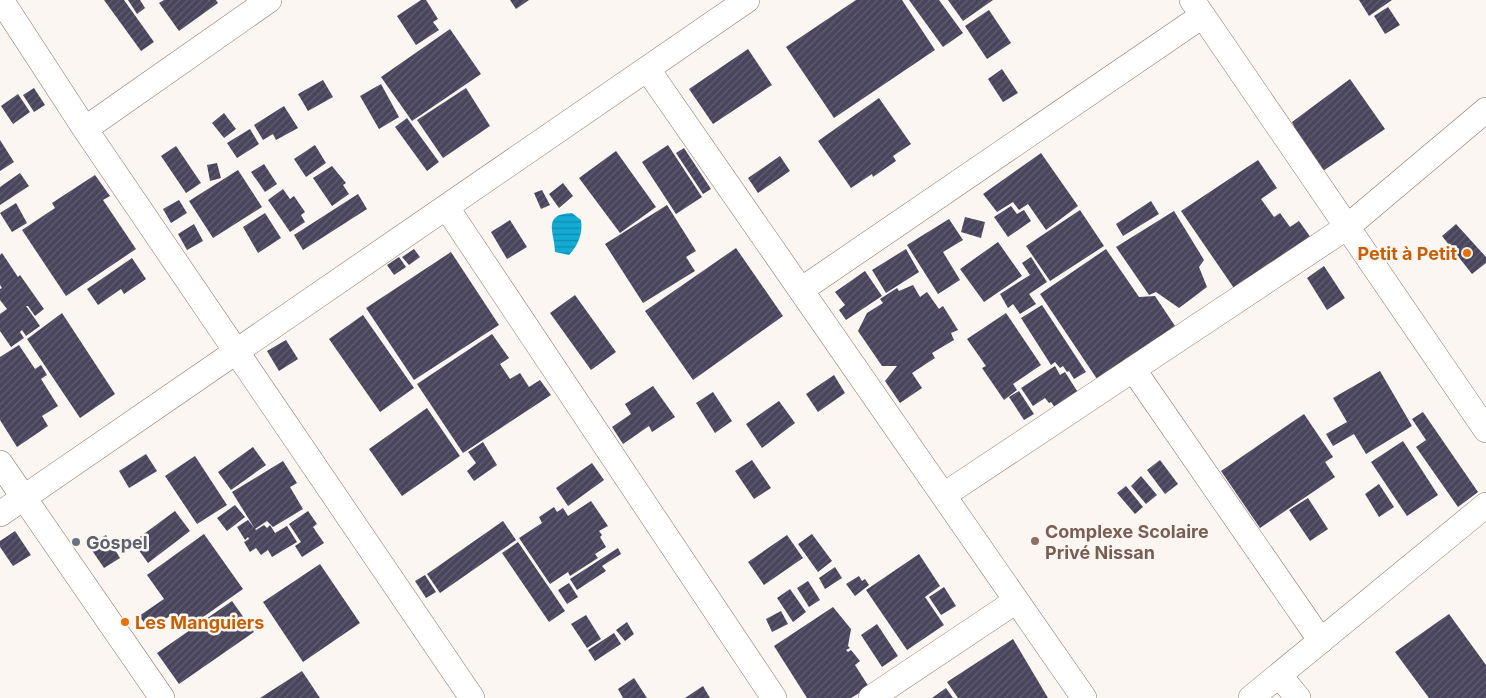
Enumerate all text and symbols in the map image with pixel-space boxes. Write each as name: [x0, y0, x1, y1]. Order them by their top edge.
place label: Petit à Petit: [1357, 243, 1457, 264]
marker: Petit à Petit: [1461, 247, 1473, 259]
place label: Complexe Scolaire Privé Nissan: [1045, 521, 1209, 563]
place label: Gospel: [86, 532, 148, 553]
marker: Complexe Scolaire Privé Nissan: [1029, 535, 1041, 547]
marker: Gospel: [70, 536, 82, 548]
place label: Les Manguiers: [135, 612, 264, 633]
marker: Les Manguiers: [119, 616, 131, 628]

